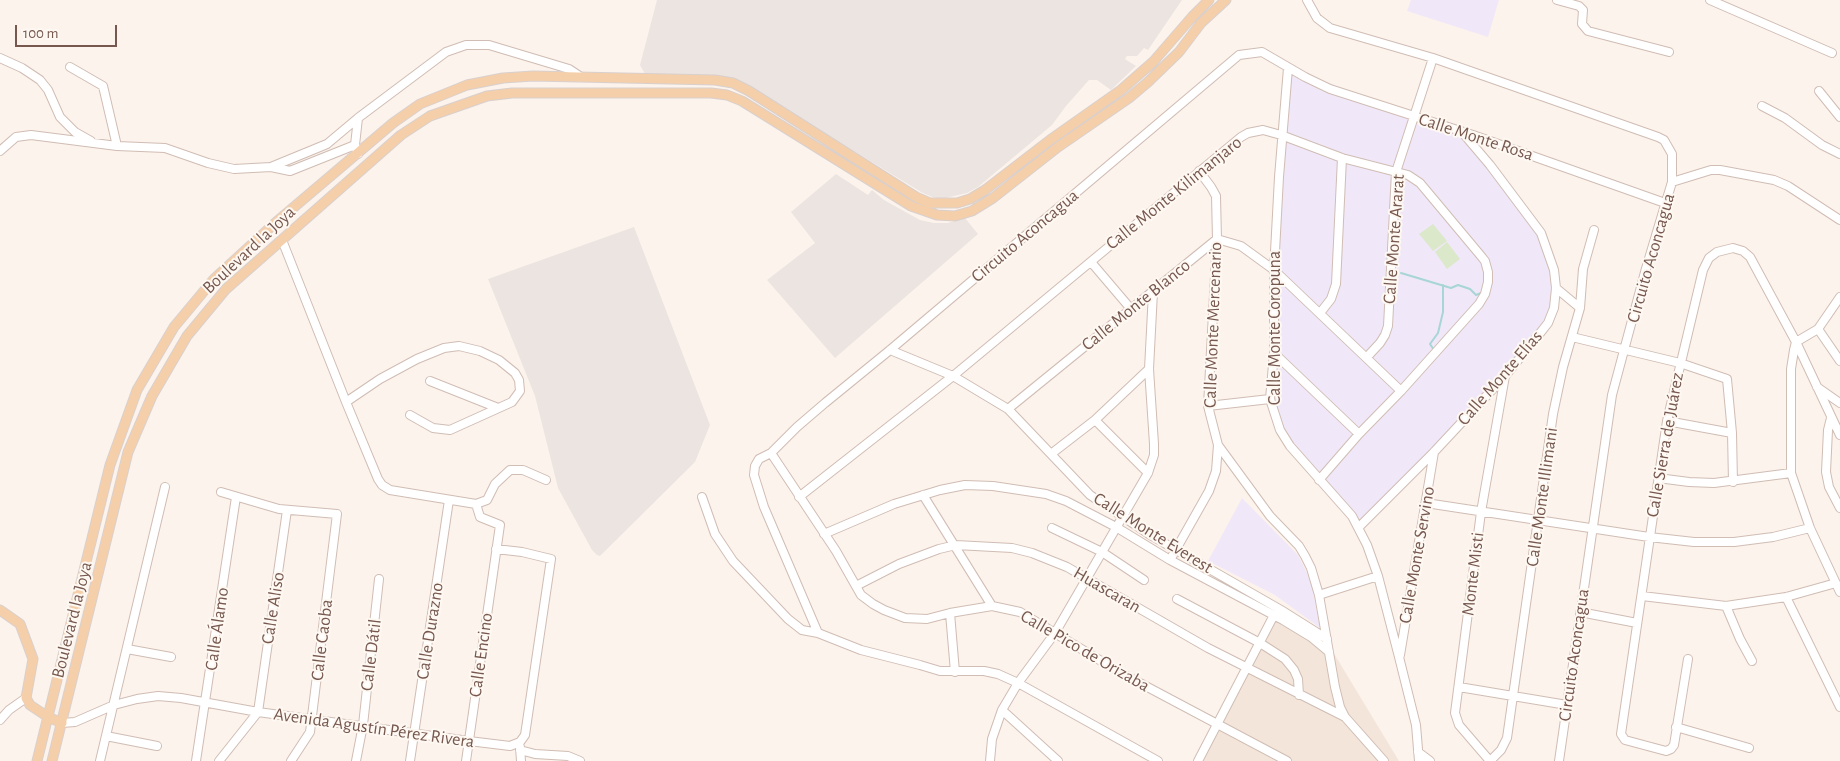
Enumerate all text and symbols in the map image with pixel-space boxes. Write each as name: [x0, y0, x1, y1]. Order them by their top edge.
scale bar: [18, 15, 120, 47]
text: 100 m: [23, 26, 58, 41]
street label: Calle Monte Rosa: [1416, 108, 1536, 166]
street label: Calle Monte Kilimanjaro: [1102, 132, 1246, 254]
street label: Calle Monte Ararat: [1379, 173, 1409, 305]
street label: Circuito Aconcagua: [967, 185, 1083, 287]
street label: Circuito Aconcagua: [1622, 191, 1680, 325]
street label: Boulevard la Joya: [198, 202, 300, 298]
street label: Calle Monte Mercenario: [1199, 242, 1227, 408]
street label: Calle Monte Coropuna: [1264, 251, 1286, 405]
street label: Calle Monte Blanco: [1077, 255, 1195, 355]
street label: Calle Monte Elías: [1453, 326, 1547, 430]
street label: Calle Sierra de Juárez: [1642, 371, 1688, 519]
street label: Calle Monte Illimani: [1522, 426, 1562, 568]
street label: Calle Monte Servino: [1394, 485, 1440, 625]
street label: Calle Monte Everest: [1089, 488, 1217, 578]
street label: Monte Misti: [1457, 531, 1489, 617]
street label: Boulevard la Joya: [47, 560, 97, 680]
street label: Huascaran: [1069, 562, 1145, 618]
street label: Calle Aliso: [257, 570, 289, 646]
street label: Calle Durazno: [412, 581, 448, 681]
street label: Calle Álamo: [200, 586, 234, 672]
street label: Circuito Aconcagua: [1554, 587, 1594, 723]
street label: Calle Caoba: [306, 598, 338, 682]
street label: Calle Pico de Orizaba: [1016, 605, 1154, 697]
street label: Calle Encino: [464, 611, 498, 699]
street label: Calle Dátil: [356, 618, 386, 692]
street label: Avenida Agustín Pérez Rivera: [272, 703, 476, 753]

